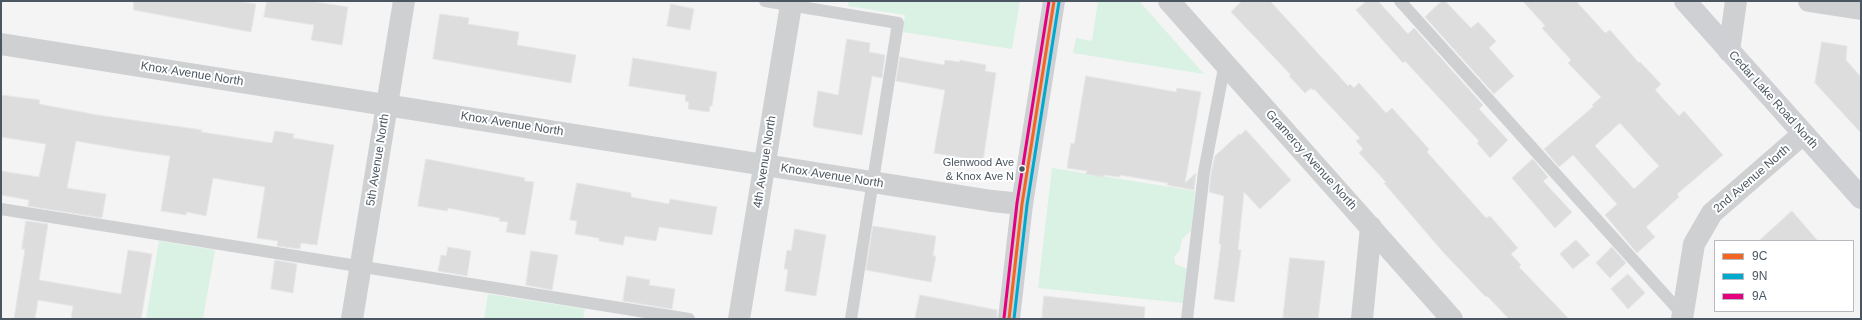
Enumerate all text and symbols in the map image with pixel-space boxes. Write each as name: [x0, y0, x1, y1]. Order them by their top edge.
street label: Cedar Lake Road North: [1725, 48, 1821, 152]
street label: Knox Avenue North: [140, 59, 244, 89]
street label: Gramercy Avenue North: [1262, 107, 1360, 213]
street label: Knox Avenue North: [460, 109, 564, 139]
street label: 5th Avenue North: [364, 113, 392, 207]
street label: 4th Avenue North: [751, 115, 779, 209]
street label: 2nd Avenue North: [1711, 142, 1793, 216]
place label: Glenwood Ave & Knox Ave N: [943, 156, 1014, 182]
street label: Knox Avenue North: [780, 161, 884, 191]
marker: Glenwood Ave & Knox Ave N: [1017, 164, 1027, 174]
legend: [1714, 240, 1854, 312]
text: 9C: [1752, 249, 1767, 263]
text: 9N: [1752, 269, 1767, 283]
text: 9A: [1752, 289, 1767, 303]

